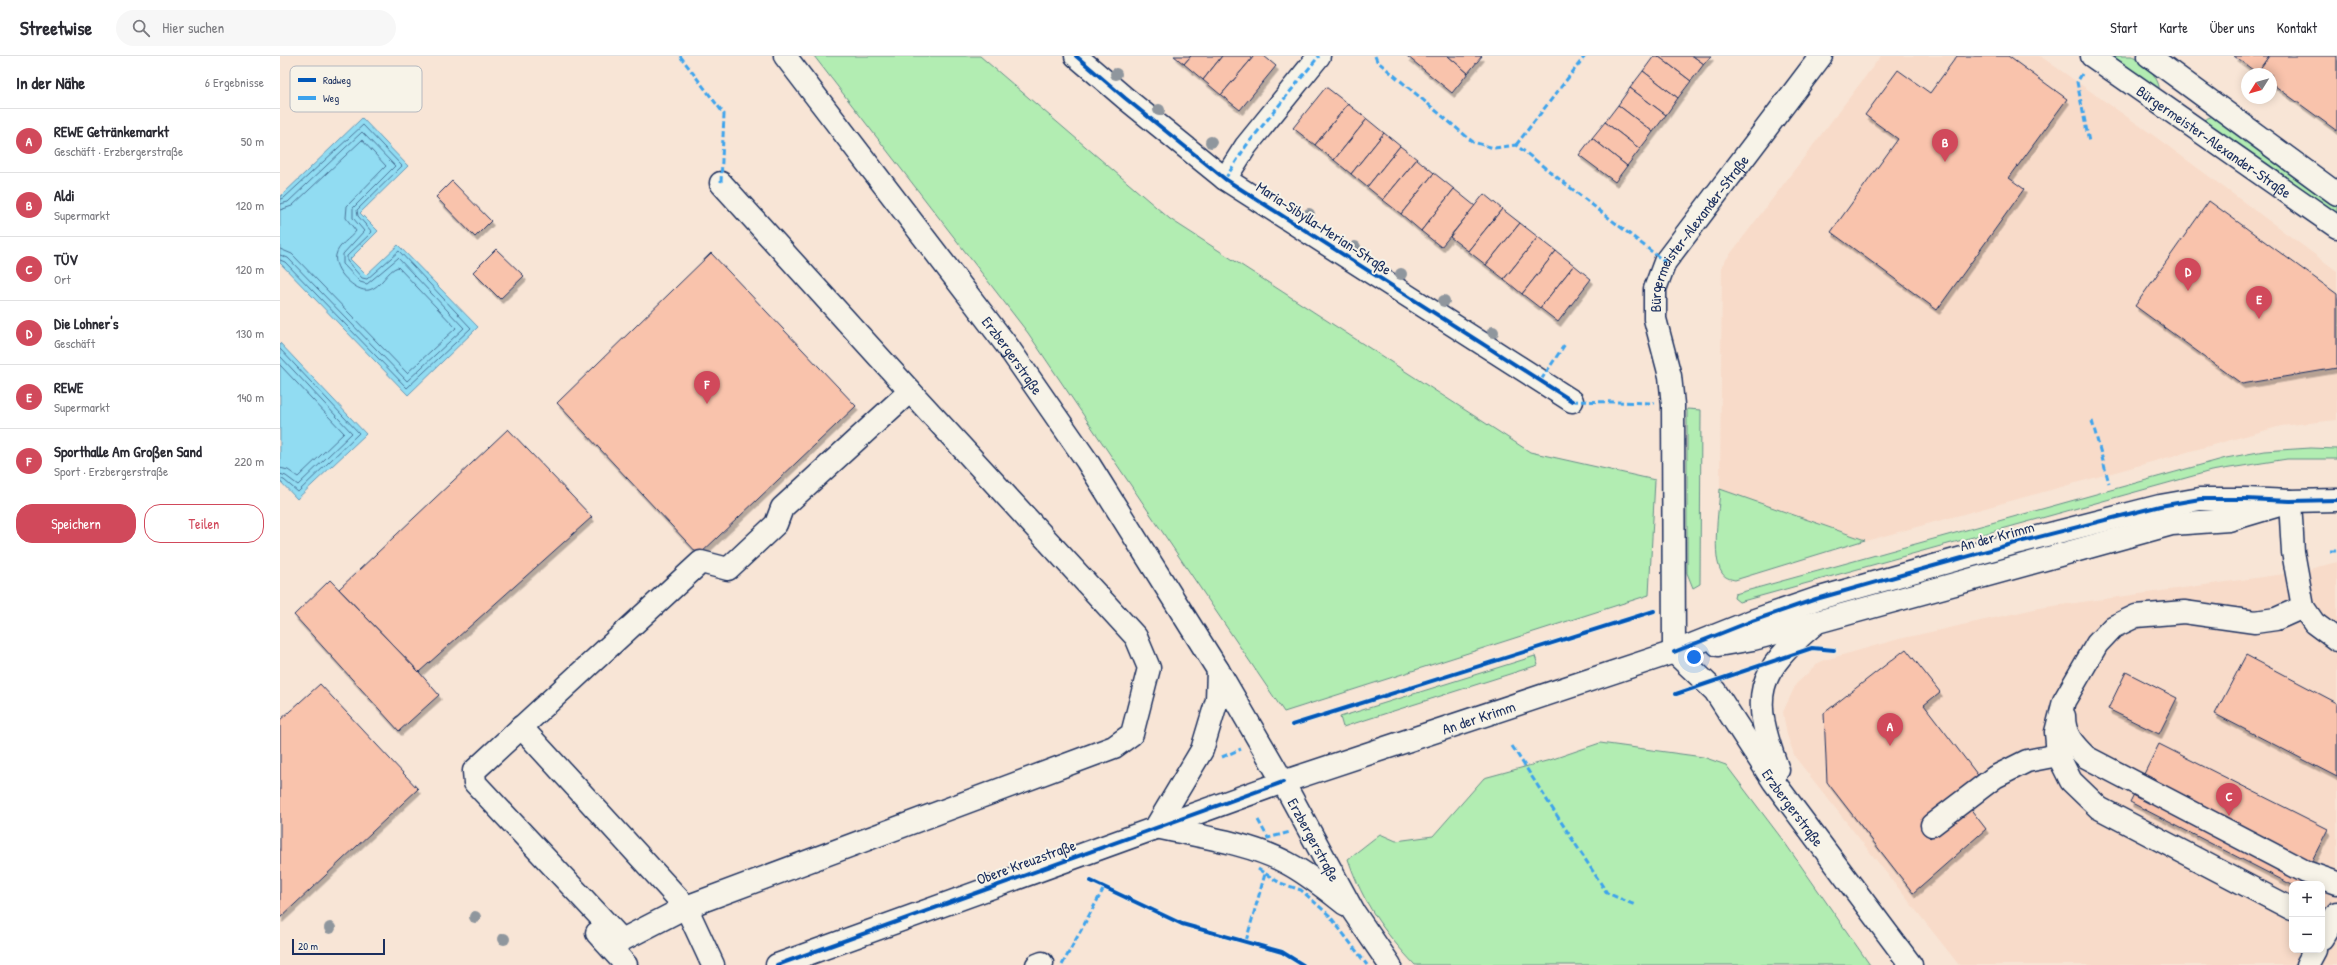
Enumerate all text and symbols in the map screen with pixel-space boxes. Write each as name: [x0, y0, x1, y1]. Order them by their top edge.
search box: [116, 10, 396, 46]
text: Streetwise: [20, 15, 92, 41]
icon: search: [130, 17, 152, 39]
text: Hier suchen: [162, 17, 224, 38]
text: Start: [2110, 18, 2137, 37]
text: Karte: [2159, 18, 2188, 37]
text: Über uns: [2210, 18, 2255, 37]
text: Kontakt: [2277, 18, 2317, 37]
legend: [290, 66, 422, 112]
north arrow: [2241, 68, 2277, 104]
text: In der Nähe: [16, 71, 85, 94]
text: 6 Ergebnisse: [205, 73, 264, 91]
text: Radweg: [323, 73, 351, 87]
street label: Bürgermeister-Alexander-Straße: [2133, 80, 2296, 203]
text: Weg: [323, 91, 339, 105]
text: REWE Getränkemarkt: [54, 121, 169, 142]
pin: B: [1932, 129, 1958, 162]
text: A: [26, 132, 32, 150]
text: 50 m: [241, 132, 264, 150]
text: Geschäft · Erzbergerstraße: [54, 142, 183, 160]
street label: Bürgermeister-Alexander-Straße: [1645, 150, 1753, 312]
street label: Maria-Sibylla-Merian-Straße: [1252, 176, 1396, 280]
text: Aldi: [54, 185, 75, 206]
text: B: [26, 196, 32, 214]
text: 120 m: [236, 196, 264, 214]
text: Supermarkt: [54, 206, 110, 224]
text: TÜV: [54, 249, 78, 270]
pin: D: [2175, 258, 2201, 291]
text: C: [25, 260, 33, 278]
text: 120 m: [236, 260, 264, 278]
text: Ort: [54, 270, 71, 288]
pin: E: [2246, 286, 2272, 319]
street label: Erzbergerstraße: [977, 312, 1048, 398]
text: Die Lohner's: [54, 313, 119, 334]
text: D: [26, 324, 32, 342]
text: 130 m: [236, 324, 264, 342]
text: Geschäft: [54, 334, 95, 352]
pin: F: [694, 371, 720, 404]
text: REWE: [54, 377, 83, 398]
text: E: [26, 388, 32, 406]
text: 140 m: [237, 388, 264, 406]
text: Supermarkt: [54, 398, 110, 416]
text: Sporthalle Am Großen Sand: [54, 441, 202, 462]
text: F: [27, 452, 31, 470]
text: 220 m: [234, 452, 264, 470]
text: Sport · Erzbergerstraße: [54, 462, 168, 480]
button: Speichern: [16, 504, 136, 543]
button: Teilen: [144, 504, 264, 543]
street label: An der Krimm: [1958, 516, 2036, 556]
your location: [1684, 647, 1704, 667]
street label: An der Krimm: [1439, 695, 1518, 739]
pin: A: [1877, 713, 1903, 746]
street label: Erzbergerstraße: [1758, 765, 1829, 851]
pin: C: [2216, 783, 2242, 816]
street label: Erzbergerstraße: [1283, 794, 1345, 885]
street label: Obere Kreuzstraße: [973, 834, 1079, 890]
map controls: [2289, 881, 2325, 953]
button: +: [2289, 881, 2325, 917]
button: −: [2289, 917, 2325, 953]
scale bar: [292, 937, 385, 956]
text: 20 m: [298, 939, 318, 953]

